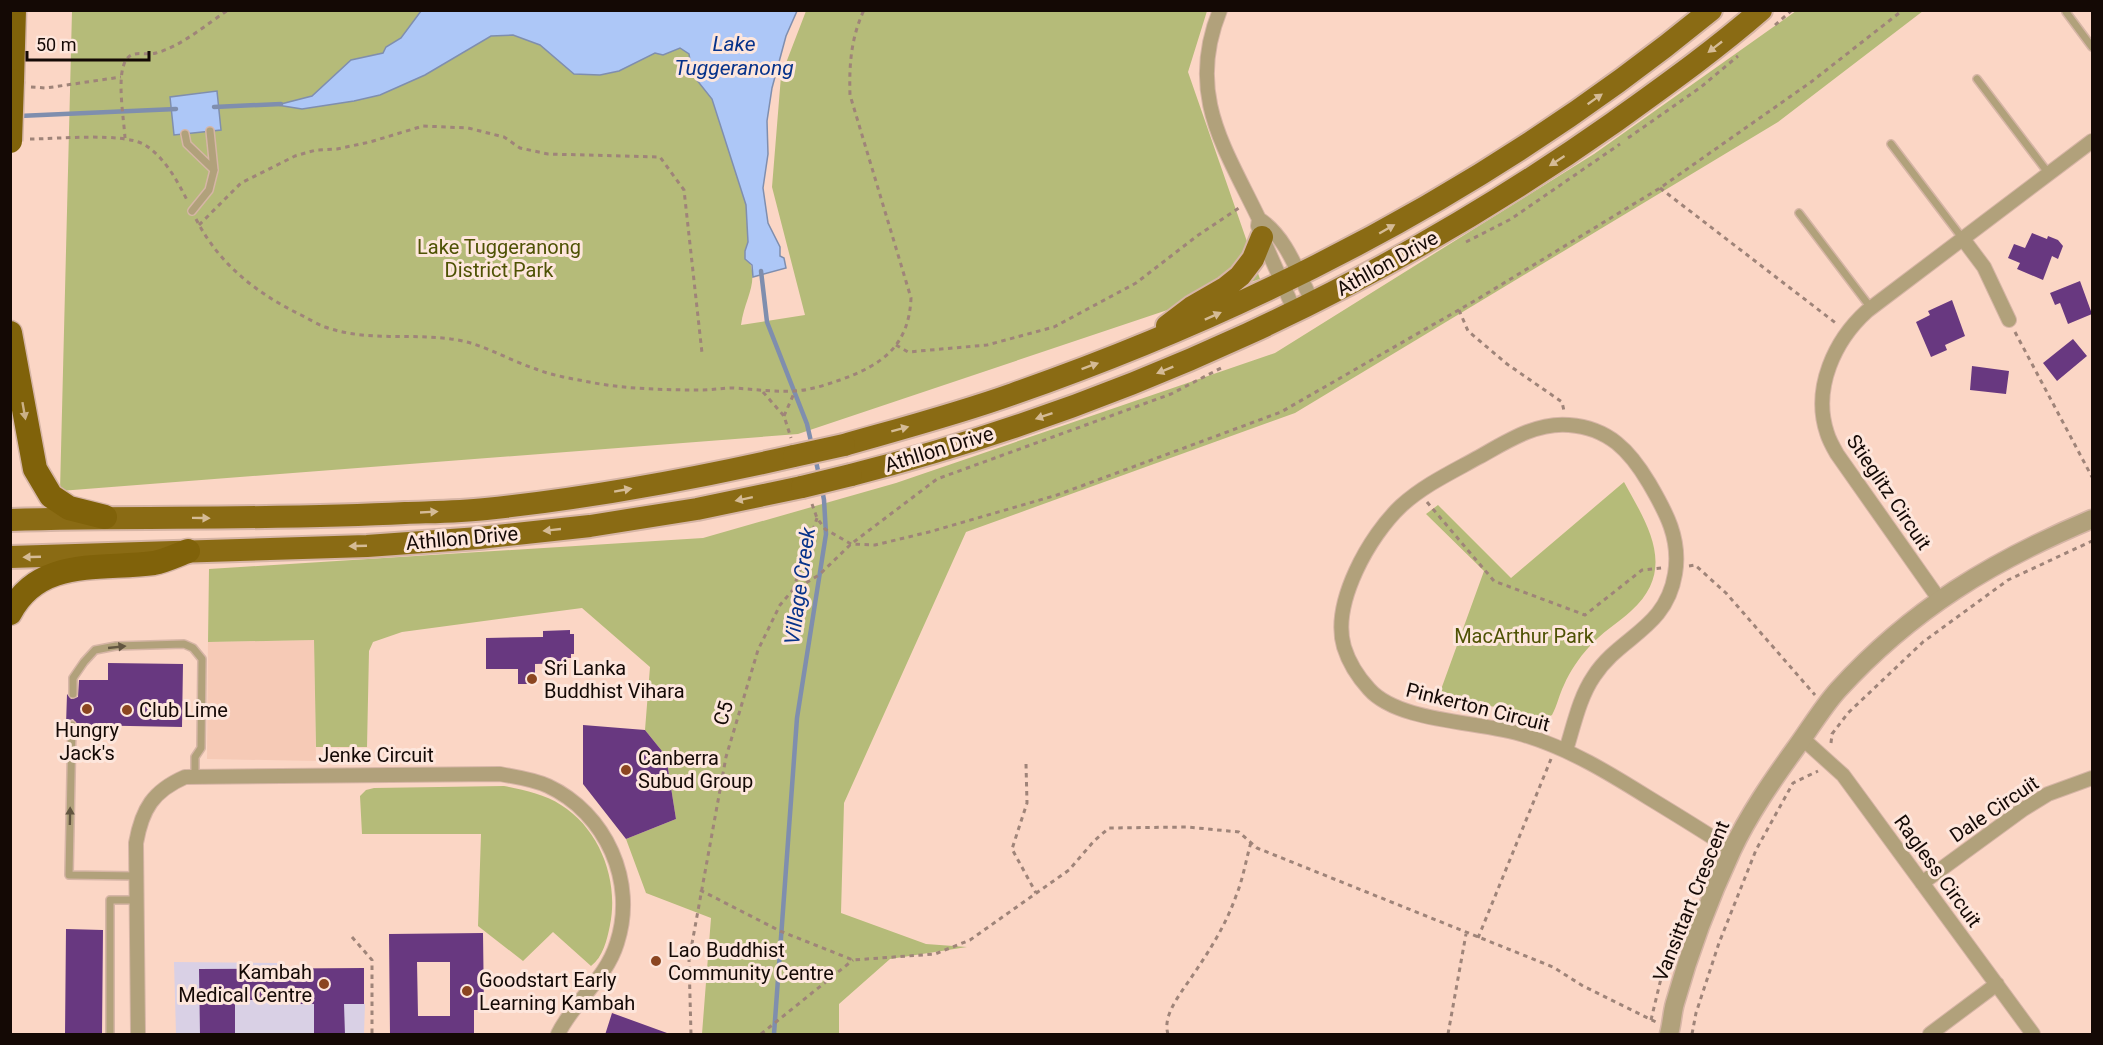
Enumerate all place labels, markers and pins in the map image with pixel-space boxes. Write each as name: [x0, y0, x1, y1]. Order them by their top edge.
place label: Sri Lanka Buddhist Vihara: [544, 656, 685, 703]
marker: Sri Lanka Buddhist Vihara: [525, 672, 539, 686]
place label: Club Lime: [139, 698, 228, 722]
marker: Hungry Jack's: [80, 702, 94, 716]
marker: Club Lime: [120, 703, 134, 717]
place label: Hungry Jack's: [55, 718, 120, 765]
place label: Canberra Subud Group: [638, 746, 753, 793]
marker: Canberra Subud Group: [619, 763, 633, 777]
place label: Lao Buddhist Community Centre: [668, 938, 834, 985]
marker: Lao Buddhist Community Centre: [649, 954, 663, 968]
place label: Kambah Medical Centre: [178, 960, 312, 1007]
place label: Goodstart Early Learning Kambah: [479, 968, 635, 1015]
marker: Kambah Medical Centre: [317, 977, 331, 991]
marker: Goodstart Early Learning Kambah: [460, 984, 474, 998]

